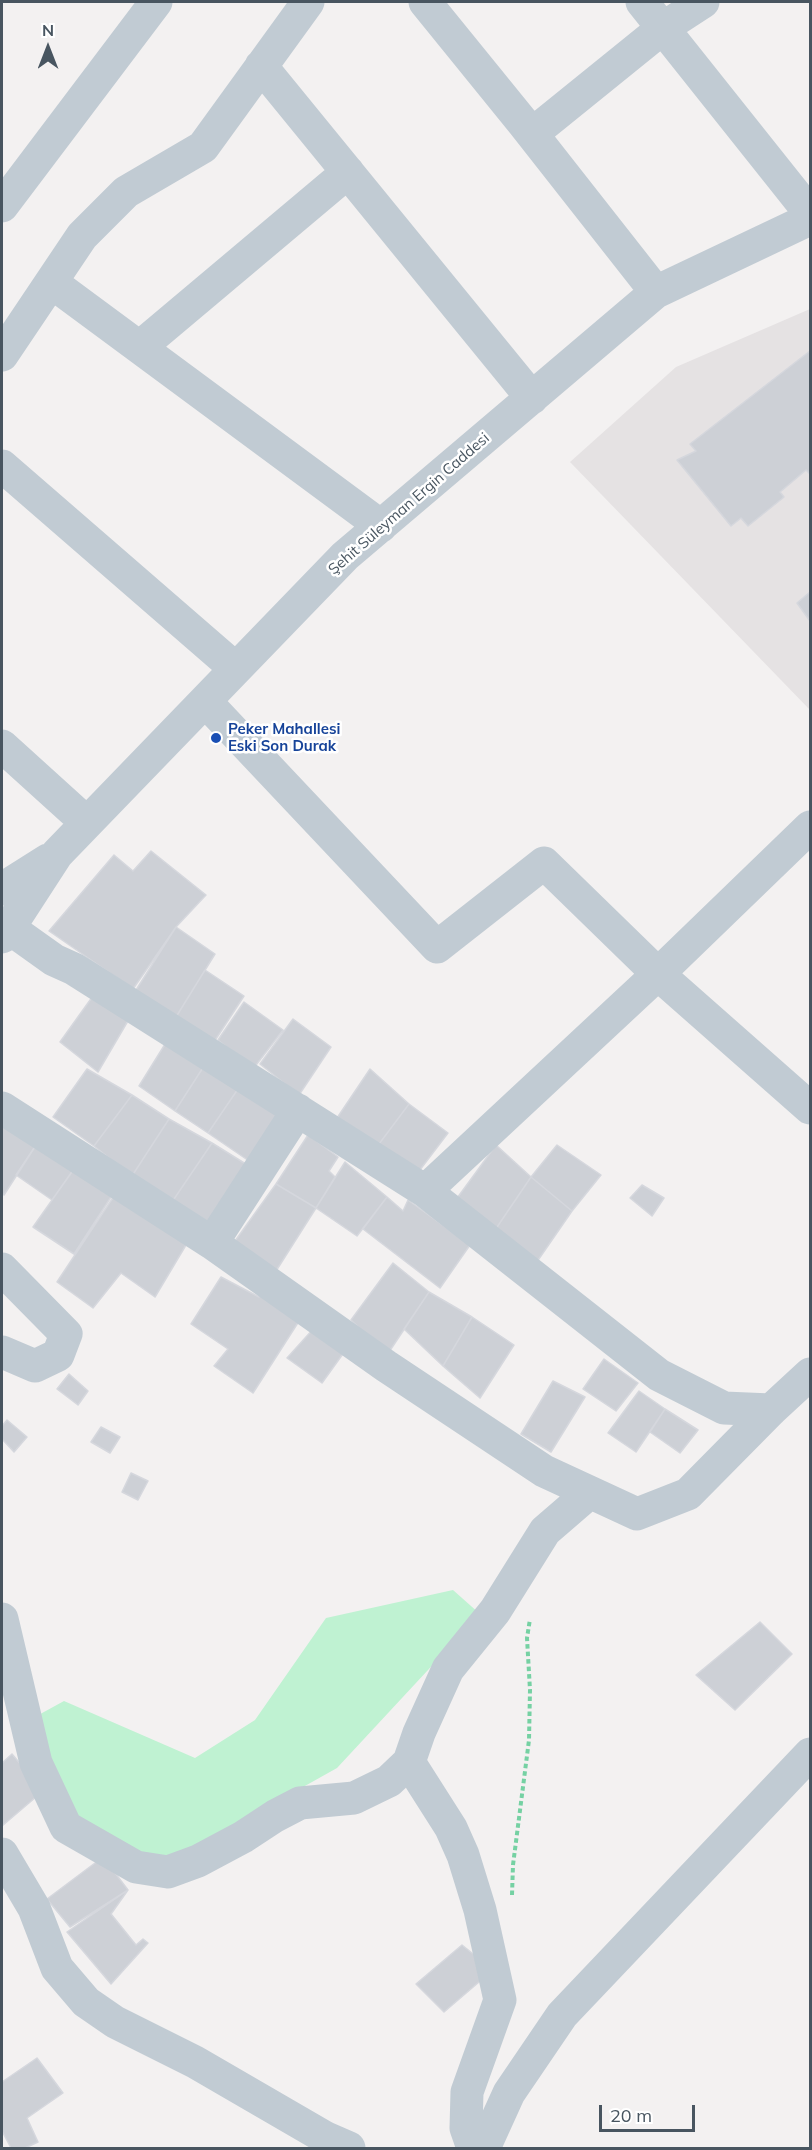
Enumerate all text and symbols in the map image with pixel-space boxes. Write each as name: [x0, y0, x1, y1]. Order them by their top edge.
north arrow: [18, 18, 78, 78]
text: N: [42, 20, 54, 40]
street label: Şehit Süleyman Ergin Caddesi: [325, 429, 493, 579]
place label: Peker Mahallesi Eski Son Durak: [228, 720, 340, 755]
marker: Peker Mahallesi Eski Son Durak: [209, 731, 223, 745]
scale bar: [602, 2093, 698, 2131]
text: 20 m: [610, 2104, 652, 2127]

